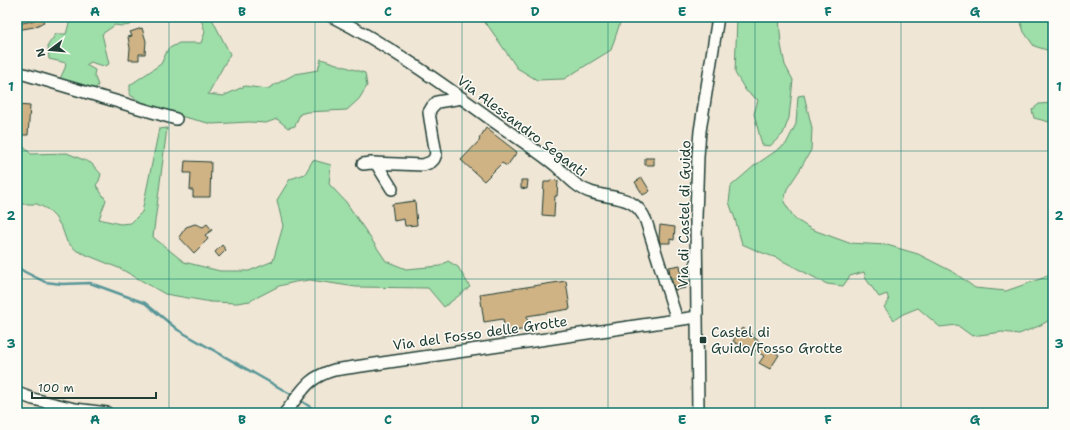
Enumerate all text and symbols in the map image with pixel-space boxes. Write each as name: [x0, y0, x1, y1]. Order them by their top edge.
text: A: [90, 3, 100, 20]
text: B: [238, 3, 246, 20]
text: C: [384, 3, 392, 20]
text: D: [530, 3, 540, 20]
text: E: [678, 3, 687, 20]
text: F: [824, 3, 832, 20]
text: G: [970, 3, 981, 20]
north arrow: [30, 30, 70, 70]
text: N: [32, 46, 49, 59]
street label: Via Alessandro Seganti: [454, 71, 590, 181]
text: 1: [8, 78, 14, 95]
text: 1: [1056, 78, 1062, 95]
street label: Via di Castel di Guido: [674, 140, 694, 288]
text: 2: [6, 207, 16, 224]
text: 2: [1054, 207, 1064, 224]
street label: Via del Fosso delle Grotte: [391, 312, 569, 354]
place label: Castel di Guido/Fosso Grotte: [711, 323, 843, 357]
text: 3: [6, 335, 16, 352]
marker: Castel di Guido/Fosso Grotte: [698, 335, 708, 345]
text: 3: [1054, 335, 1064, 352]
scale bar: [32, 374, 156, 400]
text: 100 m: [38, 380, 74, 396]
text: A: [90, 411, 100, 428]
text: B: [238, 411, 246, 428]
text: C: [384, 411, 392, 428]
text: D: [530, 411, 540, 428]
text: E: [678, 411, 687, 428]
text: F: [824, 411, 832, 428]
text: G: [970, 411, 981, 428]

